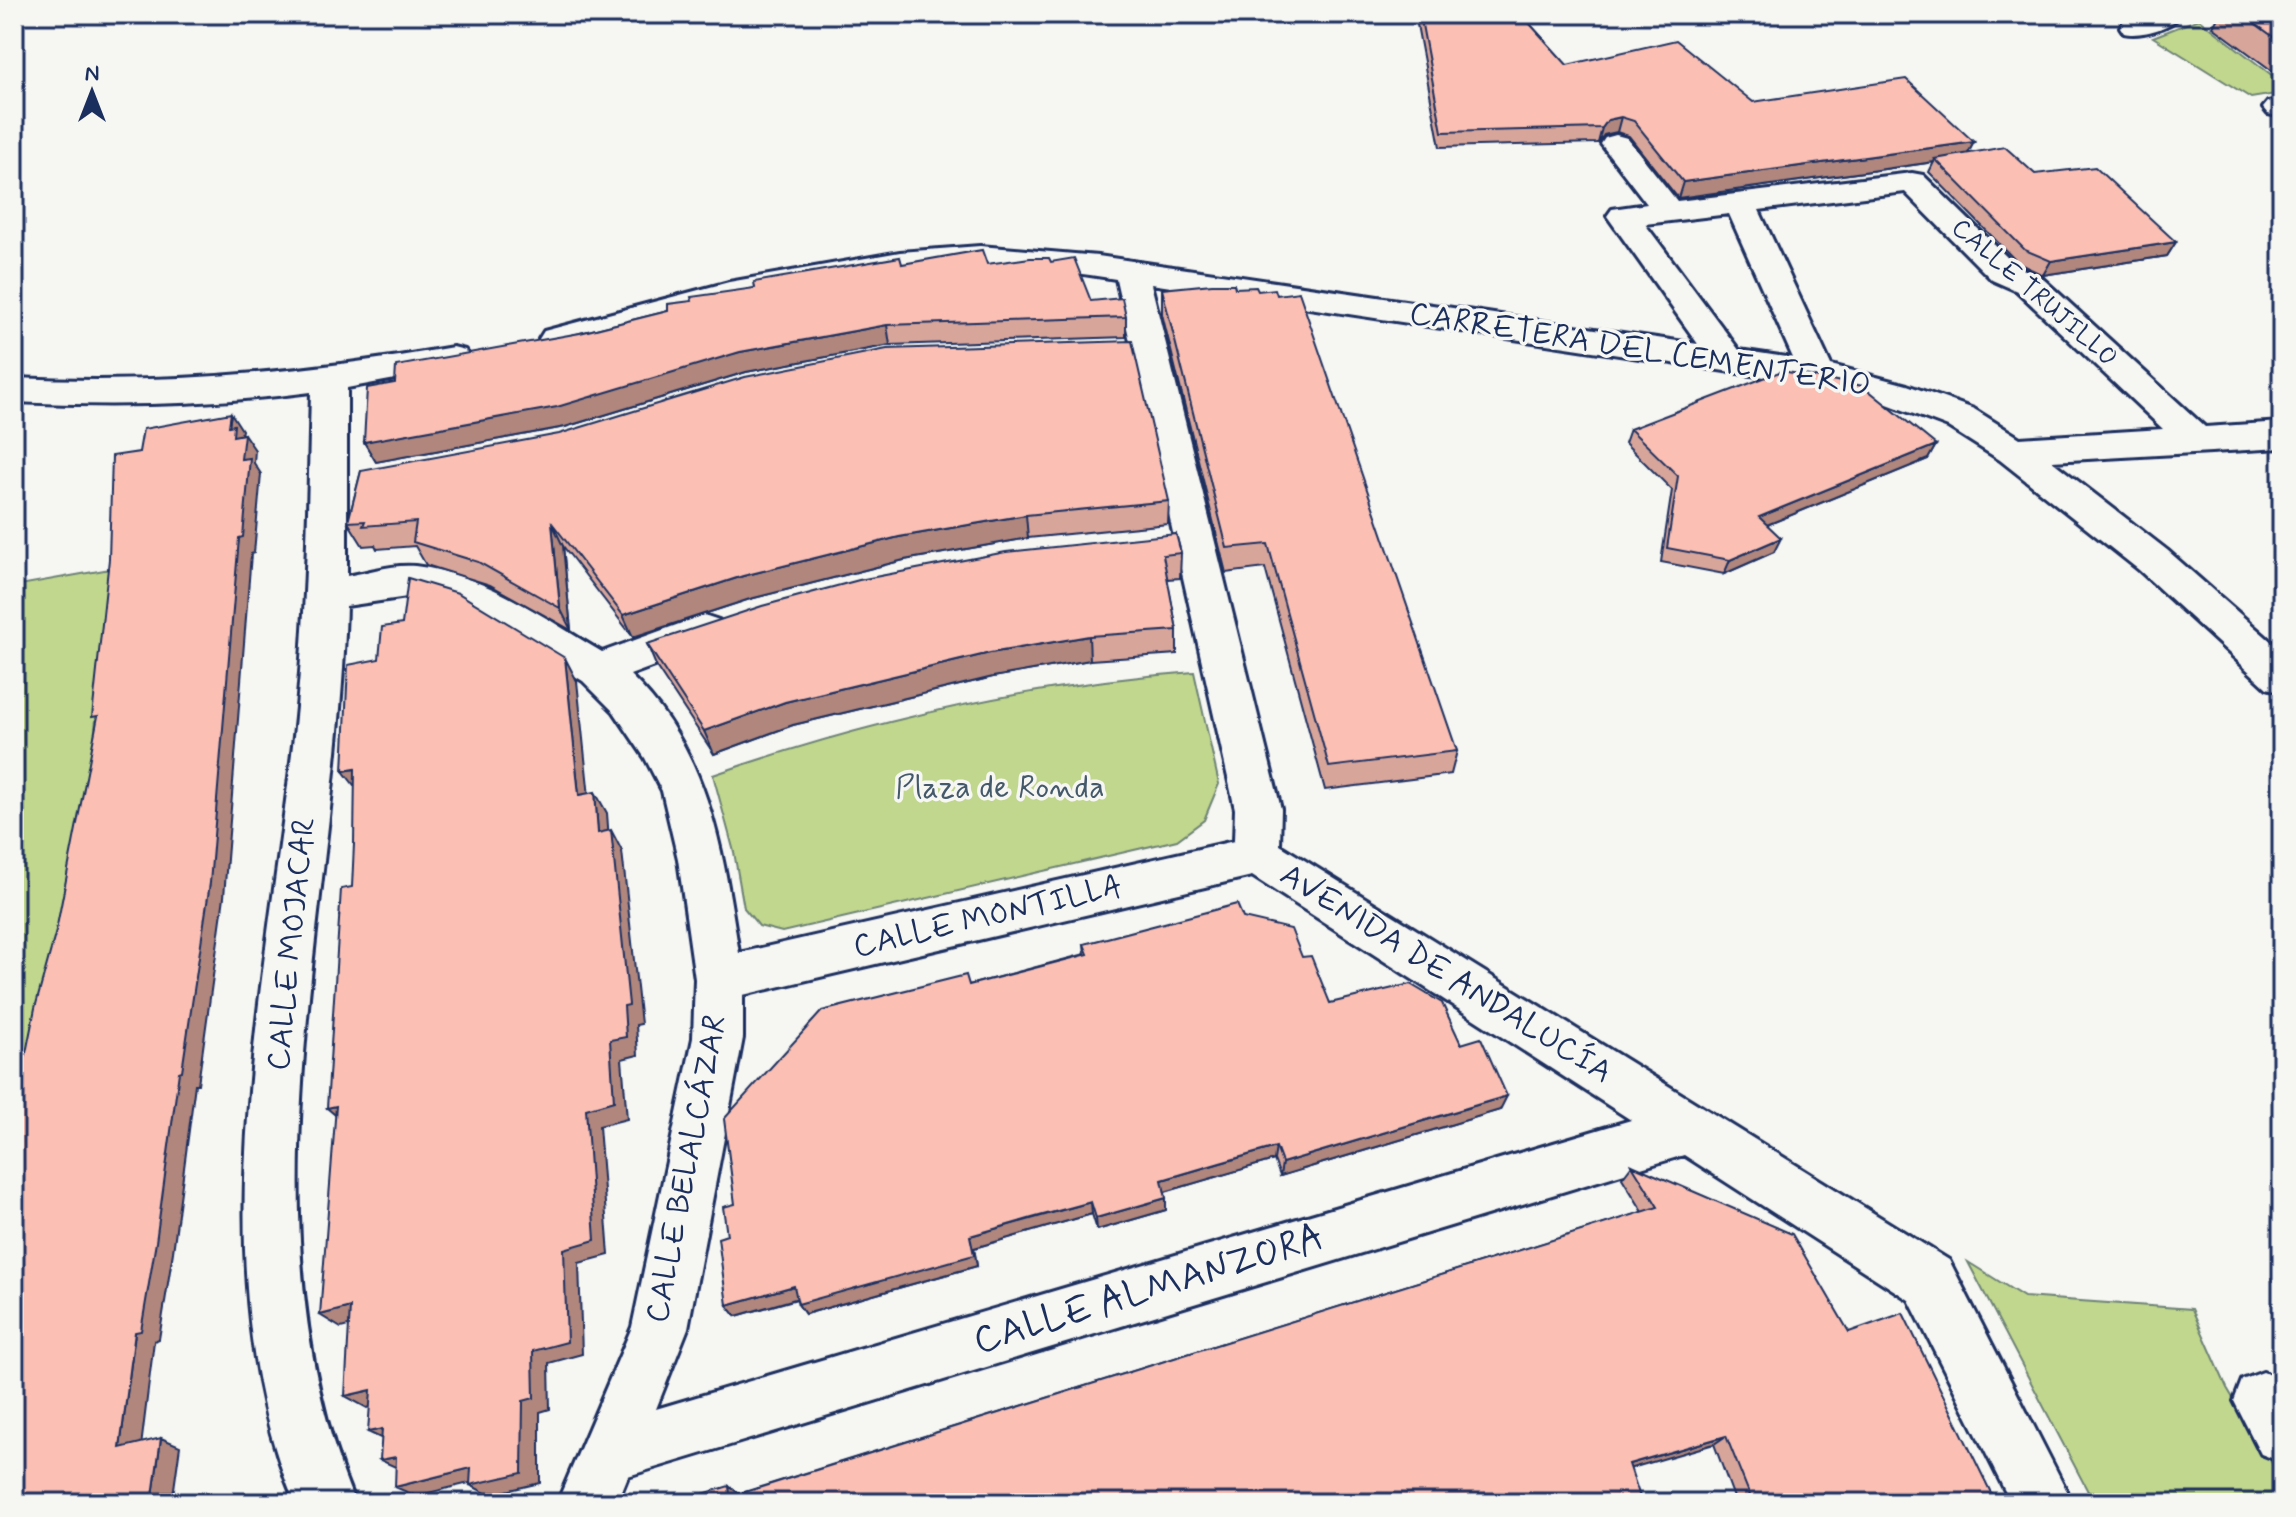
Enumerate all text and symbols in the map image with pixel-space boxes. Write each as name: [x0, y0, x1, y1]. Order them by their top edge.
north arrow: [52, 52, 132, 132]
text: N: [85, 60, 99, 88]
street label: CALLE TRUJILLO: [1944, 211, 2124, 375]
street label: CARRETERA DEL CEMENTERIO: [1406, 293, 1874, 407]
park label: Plaza de Ronda: [895, 767, 1105, 809]
street label: CALLE MOJACAR: [258, 815, 326, 1073]
street label: AVENIDA DE ANDALUCÍA: [1272, 854, 1620, 1094]
street label: CALLE MONTILLA: [849, 866, 1127, 968]
street label: CALLE BELALCÁZAR: [637, 1011, 737, 1327]
street label: CALLE ALMANZORA: [968, 1213, 1330, 1367]

